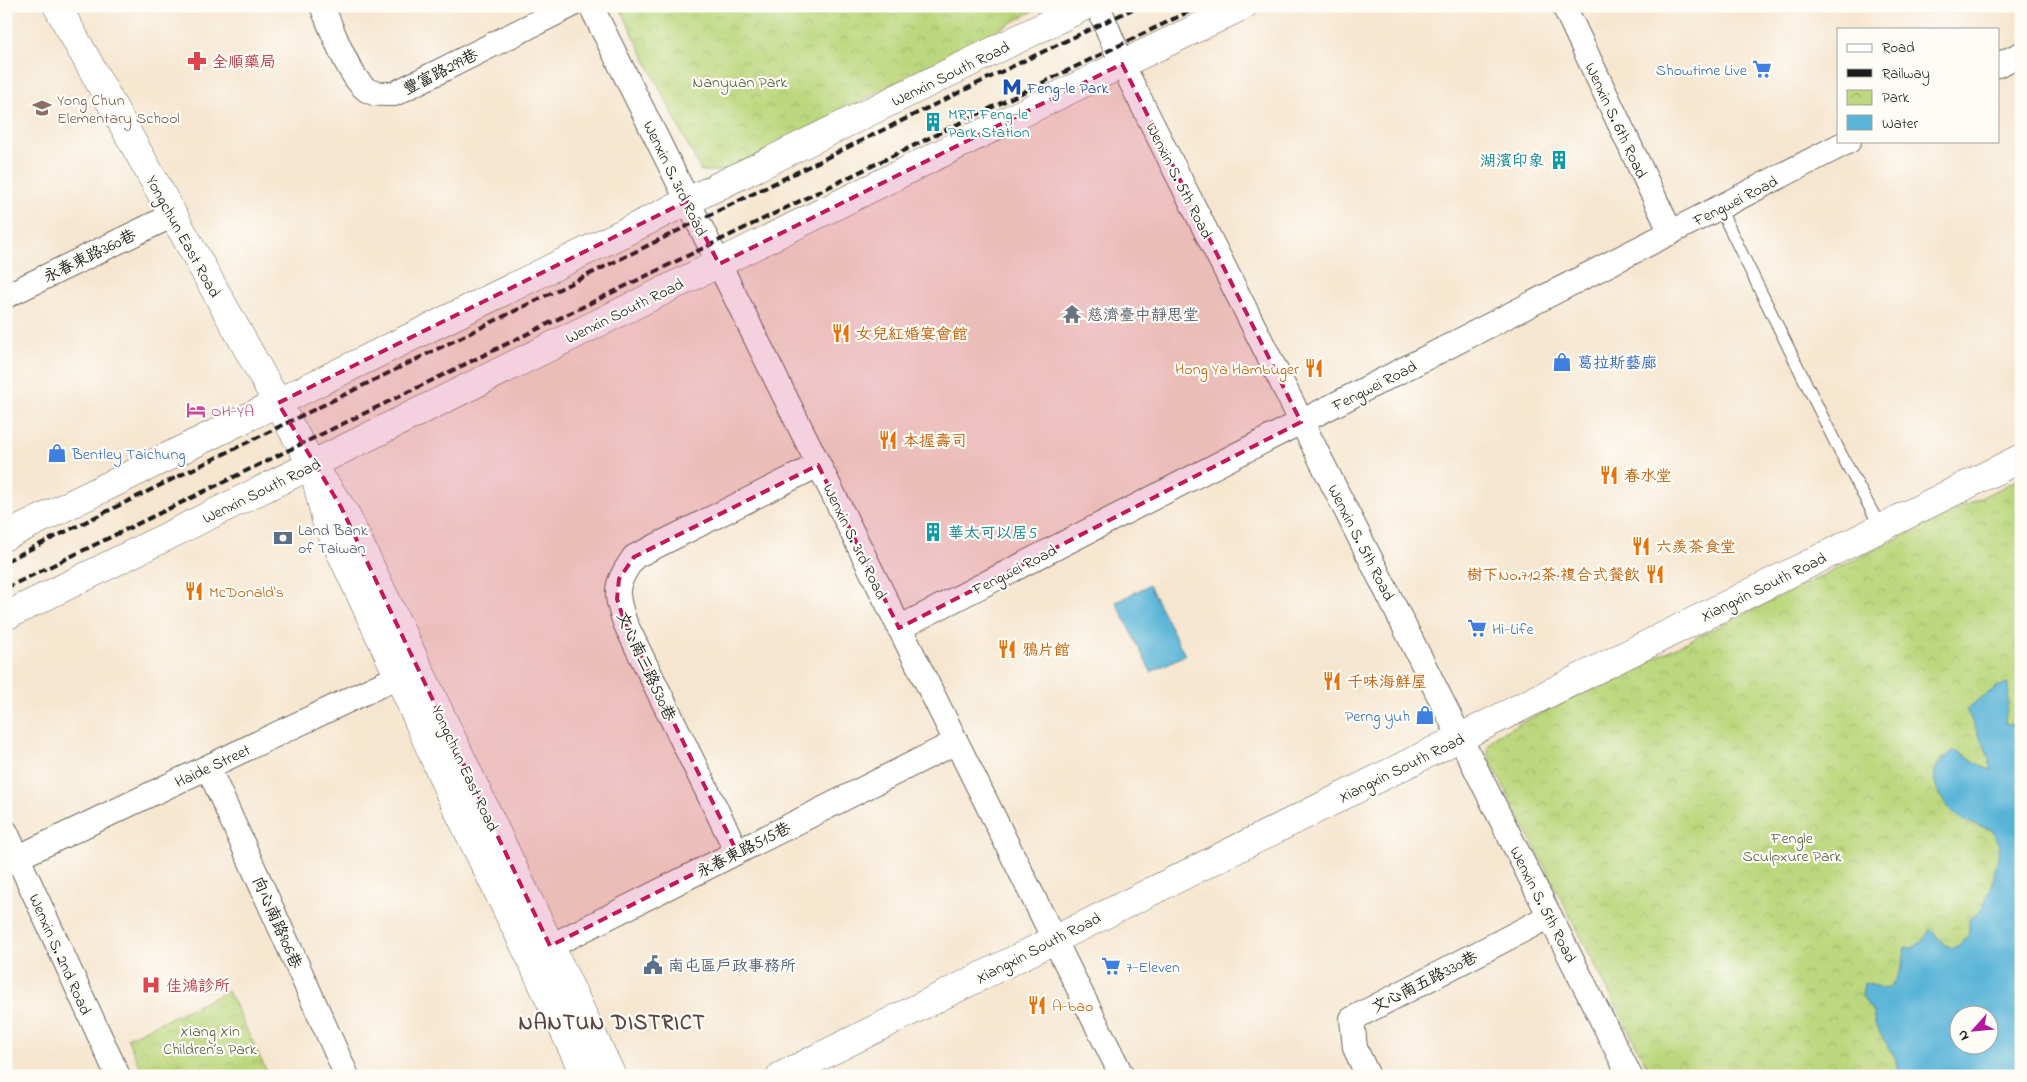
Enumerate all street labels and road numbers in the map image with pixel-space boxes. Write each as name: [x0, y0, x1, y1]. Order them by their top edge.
street label: Wenxin South Road: [888, 36, 1014, 114]
street label: 豐富路299巷: [399, 44, 483, 102]
street label: Wenxin S. 6th Road: [1578, 59, 1653, 183]
street label: Wenxin S. 3rd Road: [636, 117, 713, 241]
street label: Wenxin S. 5th Road: [1139, 118, 1218, 243]
street label: Fengwei Road: [1689, 170, 1782, 234]
street label: Yongchun East Road: [139, 171, 226, 303]
street label: 永春東路360巷: [39, 224, 140, 290]
street label: Wenxin South Road: [562, 273, 688, 351]
street label: Fengwei Road: [1328, 355, 1421, 419]
street label: Wenxin South Road: [199, 453, 325, 531]
street label: Wenxin S. 3rd Road: [816, 480, 893, 604]
street label: Wenxin S. 5th Road: [1321, 480, 1400, 605]
street label: Fengwei Road: [968, 539, 1061, 603]
street label: Xiangxin South Road: [1697, 547, 1831, 629]
street label: 文心南三路530巷: [609, 608, 681, 726]
street label: Yongchun East Road: [424, 702, 504, 836]
street label: Xiangxin South Road: [1335, 728, 1469, 810]
street label: Haide Street: [171, 738, 255, 795]
street label: 永春東路515巷: [692, 817, 795, 885]
street label: Wenxin S. 5th Road: [1503, 842, 1582, 967]
street label: 向心南路906巷: [245, 873, 307, 973]
street label: Wenxin S. 2nd Road: [22, 890, 97, 1019]
street label: Xiangxin South Road: [972, 907, 1105, 991]
street label: 文心南五路330巷: [1368, 946, 1482, 1020]

